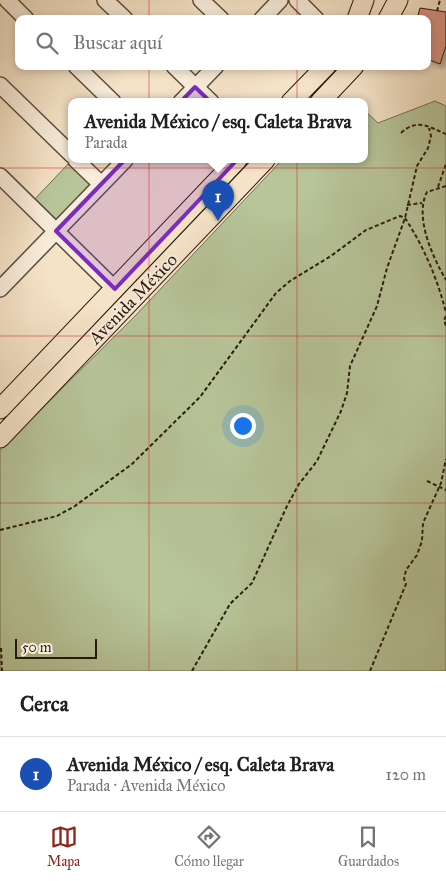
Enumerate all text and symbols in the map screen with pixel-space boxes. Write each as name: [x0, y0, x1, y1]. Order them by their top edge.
search box: [15, 15, 431, 70]
icon: search: [33, 29, 61, 57]
text: Buscar aquí: [73, 31, 162, 54]
popup: [68, 98, 368, 163]
text: Avenida México / esq. Caleta Brava: [84, 110, 352, 133]
text: Parada: [84, 133, 128, 152]
pin: 1: [202, 180, 234, 221]
street label: Avenida México: [83, 249, 182, 350]
your location: [230, 413, 256, 439]
scale bar: [15, 636, 98, 659]
text: 50 m: [22, 639, 51, 656]
text: Cerca: [20, 691, 69, 717]
text: Avenida México / esq. Caleta Brava: [67, 753, 334, 776]
text: 1: [33, 765, 39, 784]
text: 120 m: [386, 765, 426, 784]
text: Parada · Avenida México: [67, 776, 225, 795]
tab: Mapa: [47, 823, 80, 870]
tab: Cómo llegar: [174, 823, 244, 870]
tab: Guardados: [338, 823, 399, 870]

